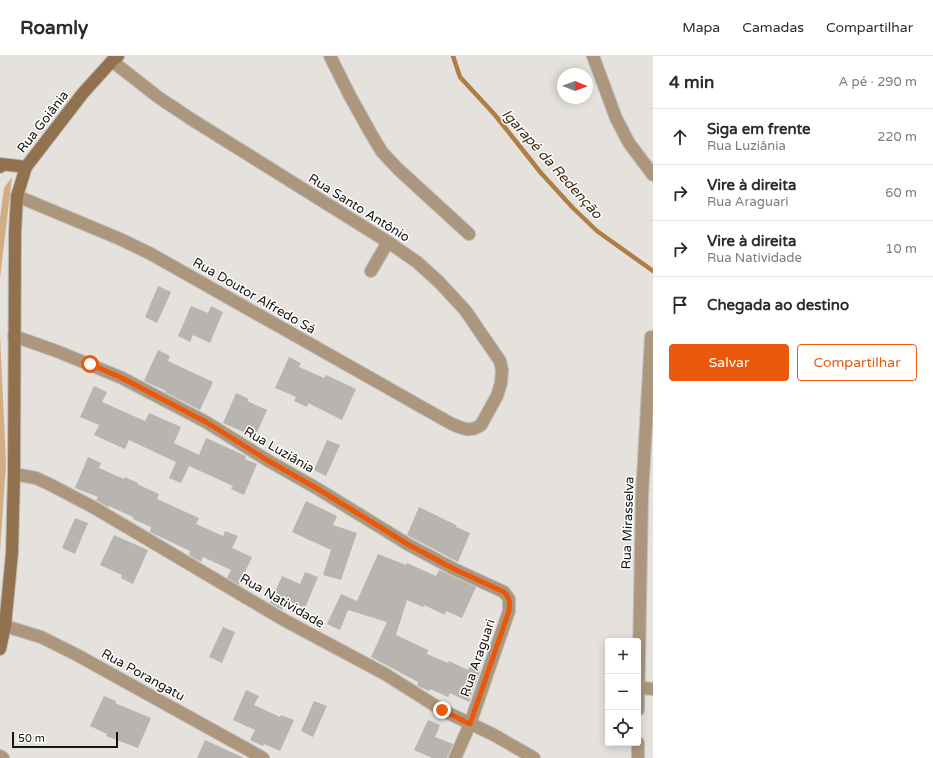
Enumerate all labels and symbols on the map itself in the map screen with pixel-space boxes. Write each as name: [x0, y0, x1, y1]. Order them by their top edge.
north arrow: [557, 68, 593, 104]
street label: Rua Goiânia: [14, 88, 72, 156]
water label: Igarapé da Redenção: [498, 106, 607, 223]
street label: Rua Santo Antônio: [305, 170, 413, 246]
street label: Rua Doutor Alfredo Sá: [190, 254, 318, 338]
route start: [81, 355, 99, 373]
street label: Rua Luziânia: [241, 423, 317, 477]
street label: Rua Mirasselva: [618, 476, 638, 570]
street label: Rua Natividade: [237, 570, 327, 632]
street label: Rua Araguari: [457, 617, 499, 699]
street label: Rua Porangatu: [99, 646, 187, 704]
route end: [433, 701, 451, 719]
scale bar: [12, 730, 118, 749]

